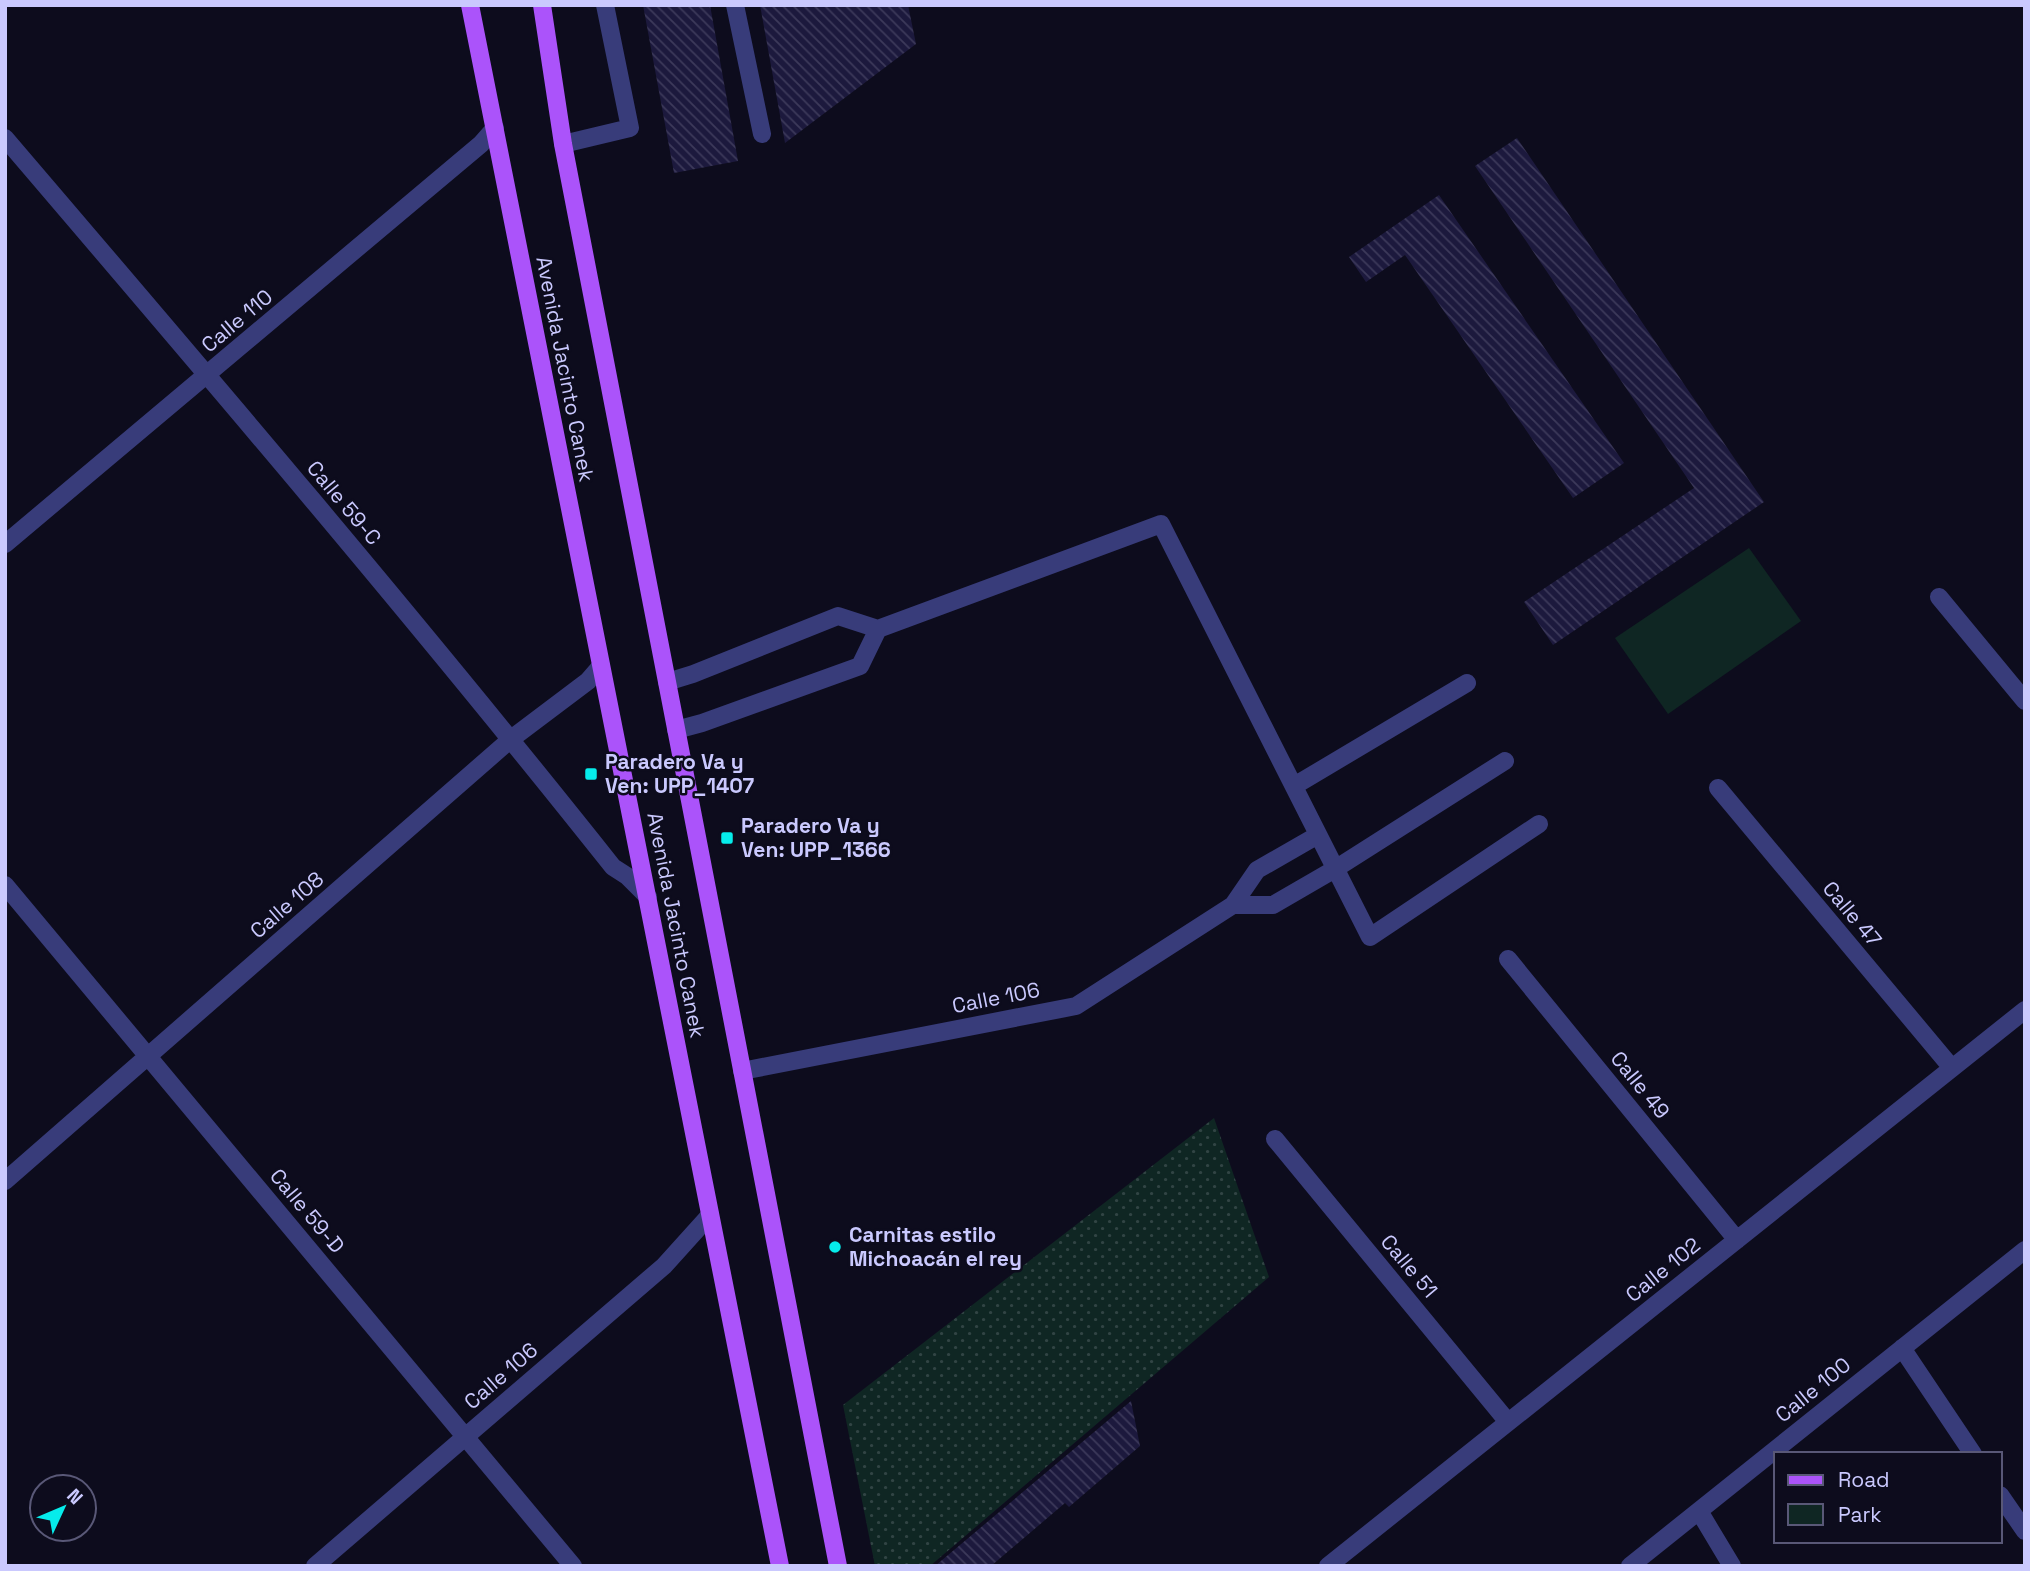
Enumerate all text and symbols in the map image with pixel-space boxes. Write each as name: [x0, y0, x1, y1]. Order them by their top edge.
street label: Avenida Jacinto Canek: [530, 254, 601, 484]
street label: Calle 110: [196, 283, 278, 358]
street label: Calle 59-C: [301, 455, 388, 550]
place label: Paradero Va y Ven: UPP_1407: [605, 748, 755, 799]
marker: Paradero Va y Ven: UPP_1407: [583, 766, 599, 782]
street label: Avenida Jacinto Canek: [641, 810, 712, 1040]
place label: Paradero Va y Ven: UPP_1366: [741, 812, 891, 863]
marker: Paradero Va y Ven: UPP_1366: [719, 830, 735, 846]
street label: Calle 108: [244, 865, 329, 944]
street label: Calle 47: [1817, 875, 1888, 952]
street label: Calle 106: [950, 976, 1042, 1019]
street label: Calle 49: [1605, 1045, 1676, 1124]
street label: Calle 59-D: [264, 1163, 351, 1259]
place label: Carnitas estilo Michoacán el rey: [849, 1221, 1022, 1272]
street label: Calle 51: [1375, 1228, 1444, 1303]
street label: Calle 102: [1620, 1231, 1706, 1308]
marker: Carnitas estilo Michoacán el rey: [827, 1239, 843, 1255]
street label: Calle 106: [458, 1336, 543, 1415]
street label: Calle 100: [1769, 1351, 1856, 1428]
legend: [1774, 1452, 2002, 1543]
text: Road: [1838, 1466, 1890, 1493]
north arrow: [28, 1473, 98, 1543]
text: N: [61, 1483, 88, 1510]
text: Park: [1838, 1501, 1882, 1528]

